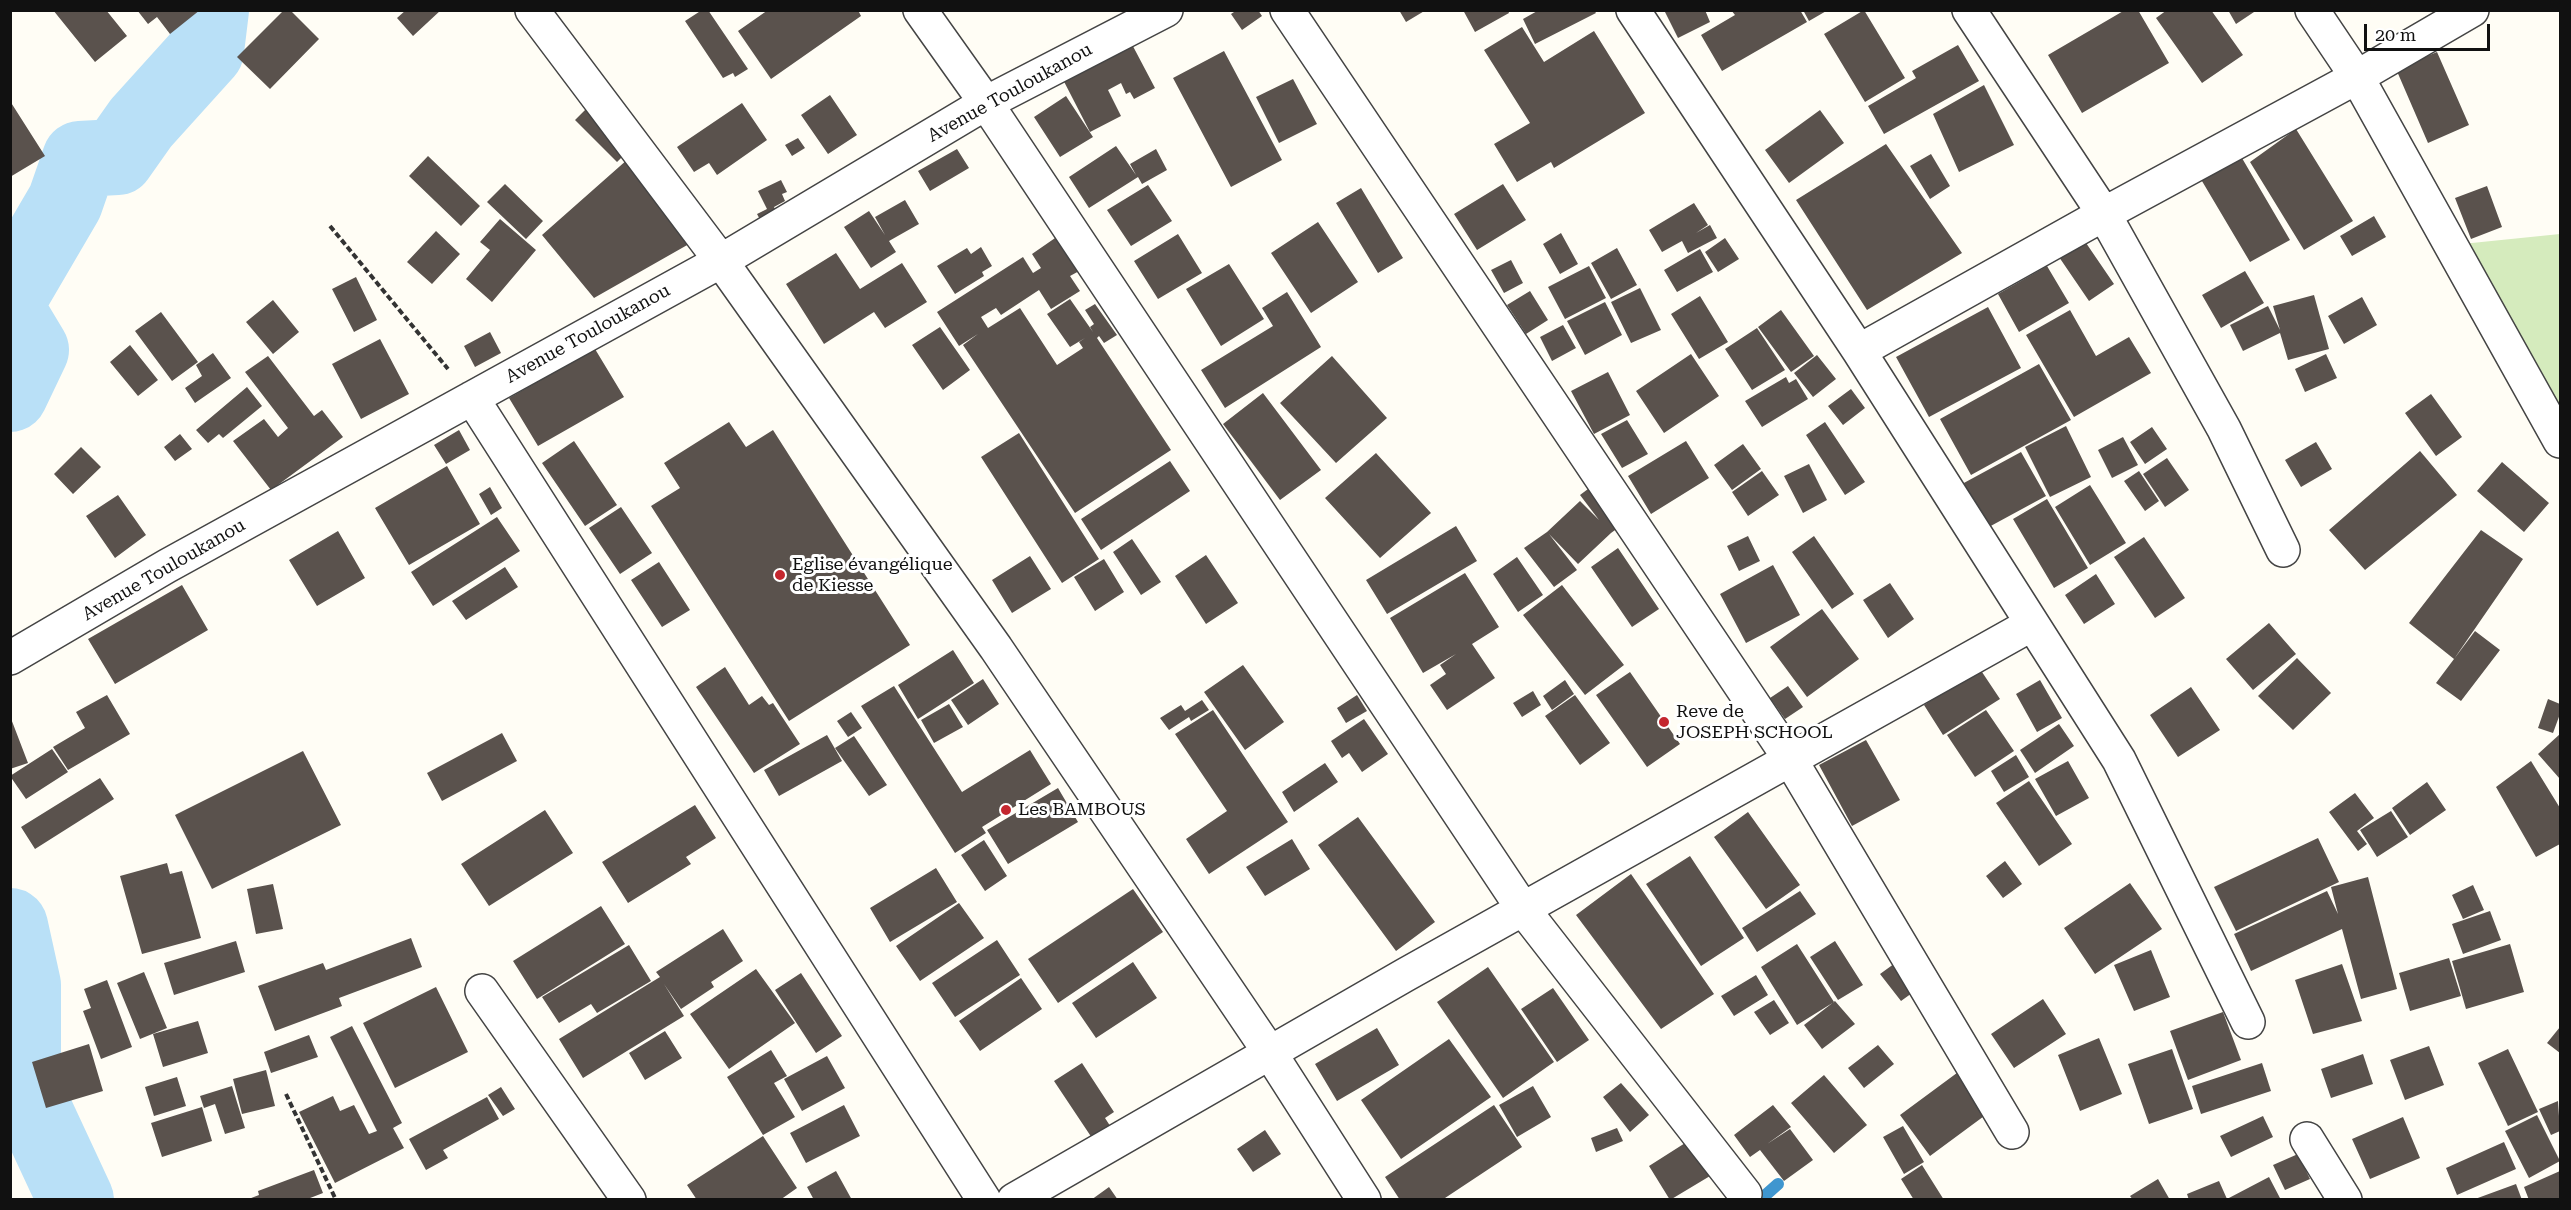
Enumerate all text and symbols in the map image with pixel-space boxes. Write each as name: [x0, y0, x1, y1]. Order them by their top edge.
scale bar: [2367, 12, 2493, 50]
text: 20 m: [2375, 24, 2416, 45]
street label: Avenue Touloukanou: [924, 39, 1096, 147]
street label: Avenue Touloukanou: [502, 280, 674, 388]
street label: Avenue Touloukanou: [79, 515, 249, 625]
place label: Eglise évangélique de Kiesse: [792, 554, 953, 596]
marker: Eglise évangélique de Kiesse: [773, 568, 787, 582]
place label: Reve de JOSEPH SCHOOL: [1676, 701, 1833, 744]
marker: Reve de JOSEPH SCHOOL: [1657, 715, 1671, 729]
place label: Les BAMBOUS: [1018, 799, 1146, 821]
marker: Les BAMBOUS: [999, 803, 1013, 817]

